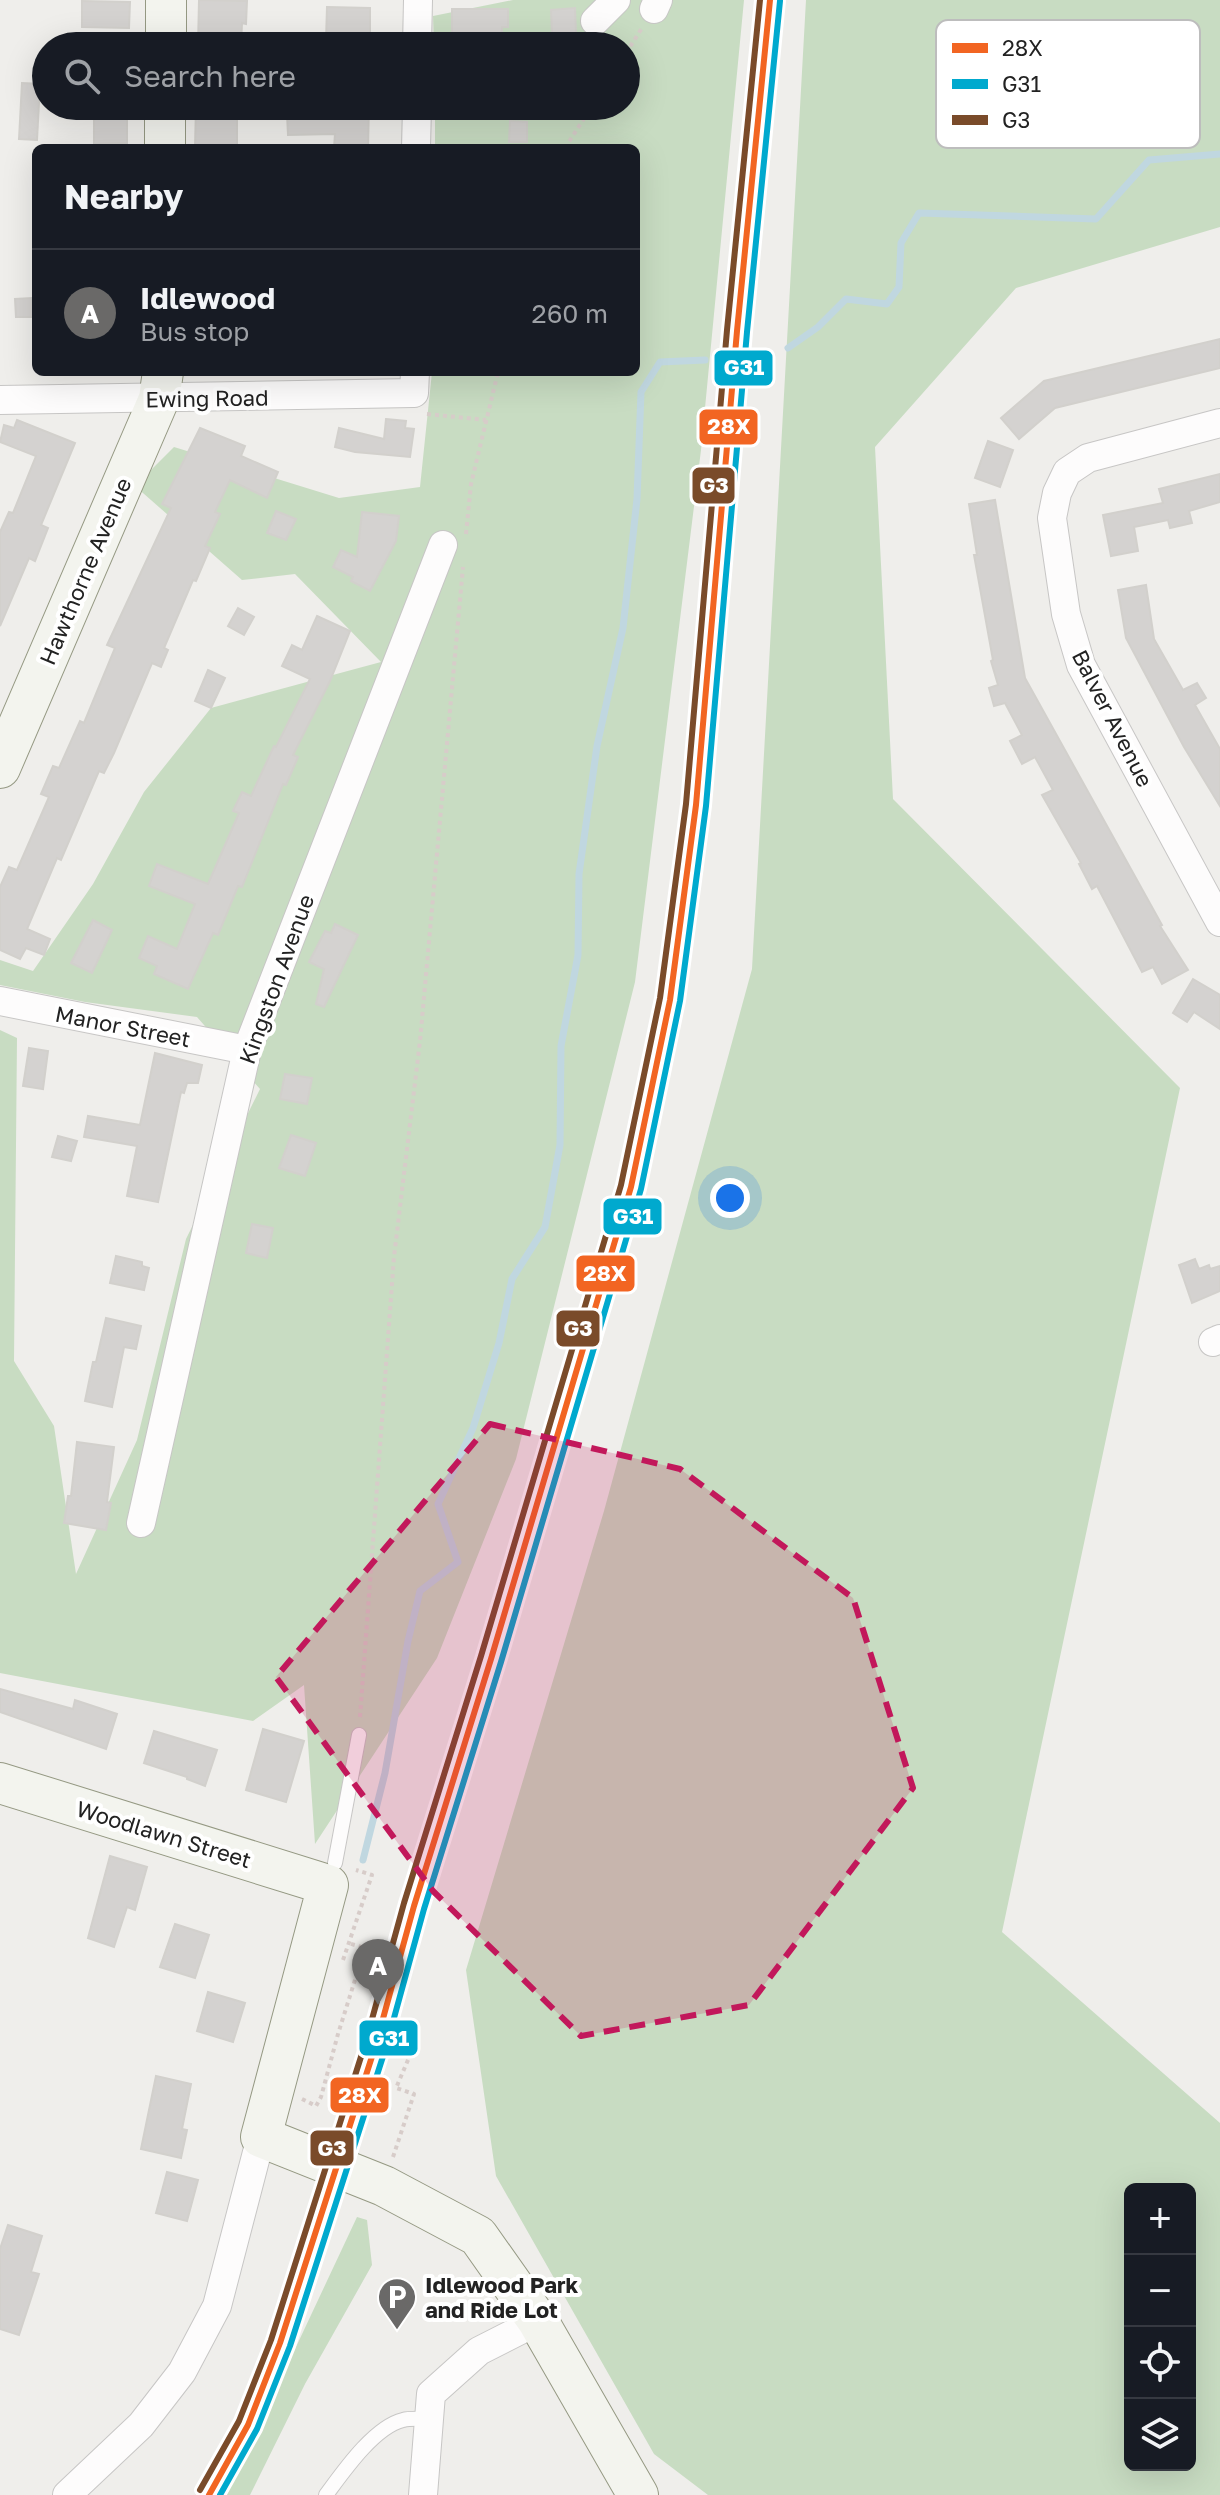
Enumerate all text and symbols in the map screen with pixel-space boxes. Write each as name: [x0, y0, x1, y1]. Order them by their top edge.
legend: [936, 20, 1200, 148]
search box: [32, 32, 640, 120]
text: 28X: [1002, 34, 1043, 61]
icon: search: [60, 54, 104, 98]
text: Search here: [124, 58, 296, 94]
text: G31: [1002, 70, 1041, 97]
text: G3: [1002, 106, 1030, 133]
text: Nearby: [64, 176, 184, 216]
text: Idlewood: [140, 280, 275, 316]
text: A: [81, 298, 99, 329]
text: 260 m: [532, 298, 608, 329]
text: Bus stop: [140, 316, 249, 347]
line badge: G31: [713, 349, 774, 387]
text: G31: [724, 353, 764, 380]
street label: Ewing Road: [145, 383, 269, 413]
line badge: 28X: [698, 408, 759, 446]
text: 28X: [707, 412, 751, 439]
line badge: G3: [691, 466, 736, 505]
text: G3: [699, 471, 729, 498]
street label: Hawthorne Avenue: [33, 473, 137, 669]
street label: Balver Avenue: [1067, 645, 1159, 791]
street label: Kingston Avenue: [233, 891, 319, 1067]
street label: Manor Street: [53, 1000, 193, 1052]
your location: [710, 1178, 750, 1218]
line badge: G31: [602, 1197, 663, 1236]
text: G31: [613, 1202, 653, 1229]
line badge: 28X: [575, 1254, 636, 1293]
text: 28X: [583, 1259, 627, 1286]
line badge: G3: [555, 1309, 601, 1348]
text: G3: [563, 1314, 593, 1341]
street label: Woodlawn Street: [73, 1795, 255, 1873]
pin: A: [352, 1939, 404, 2005]
line badge: G31: [358, 2019, 419, 2057]
text: G31: [369, 2024, 409, 2051]
line badge: 28X: [329, 2076, 390, 2114]
text: 28X: [338, 2081, 382, 2108]
line badge: G3: [309, 2129, 355, 2167]
text: G3: [317, 2134, 347, 2161]
map controls: [1124, 2183, 1196, 2471]
button: +: [1124, 2183, 1196, 2255]
button: −: [1124, 2255, 1196, 2327]
place label: Idlewood Park and Ride Lot: [425, 2271, 578, 2323]
parking icon: Idlewood Park and Ride Lot: [376, 2276, 418, 2331]
button: locate: [1124, 2327, 1196, 2399]
button: layers: [1124, 2399, 1196, 2471]

